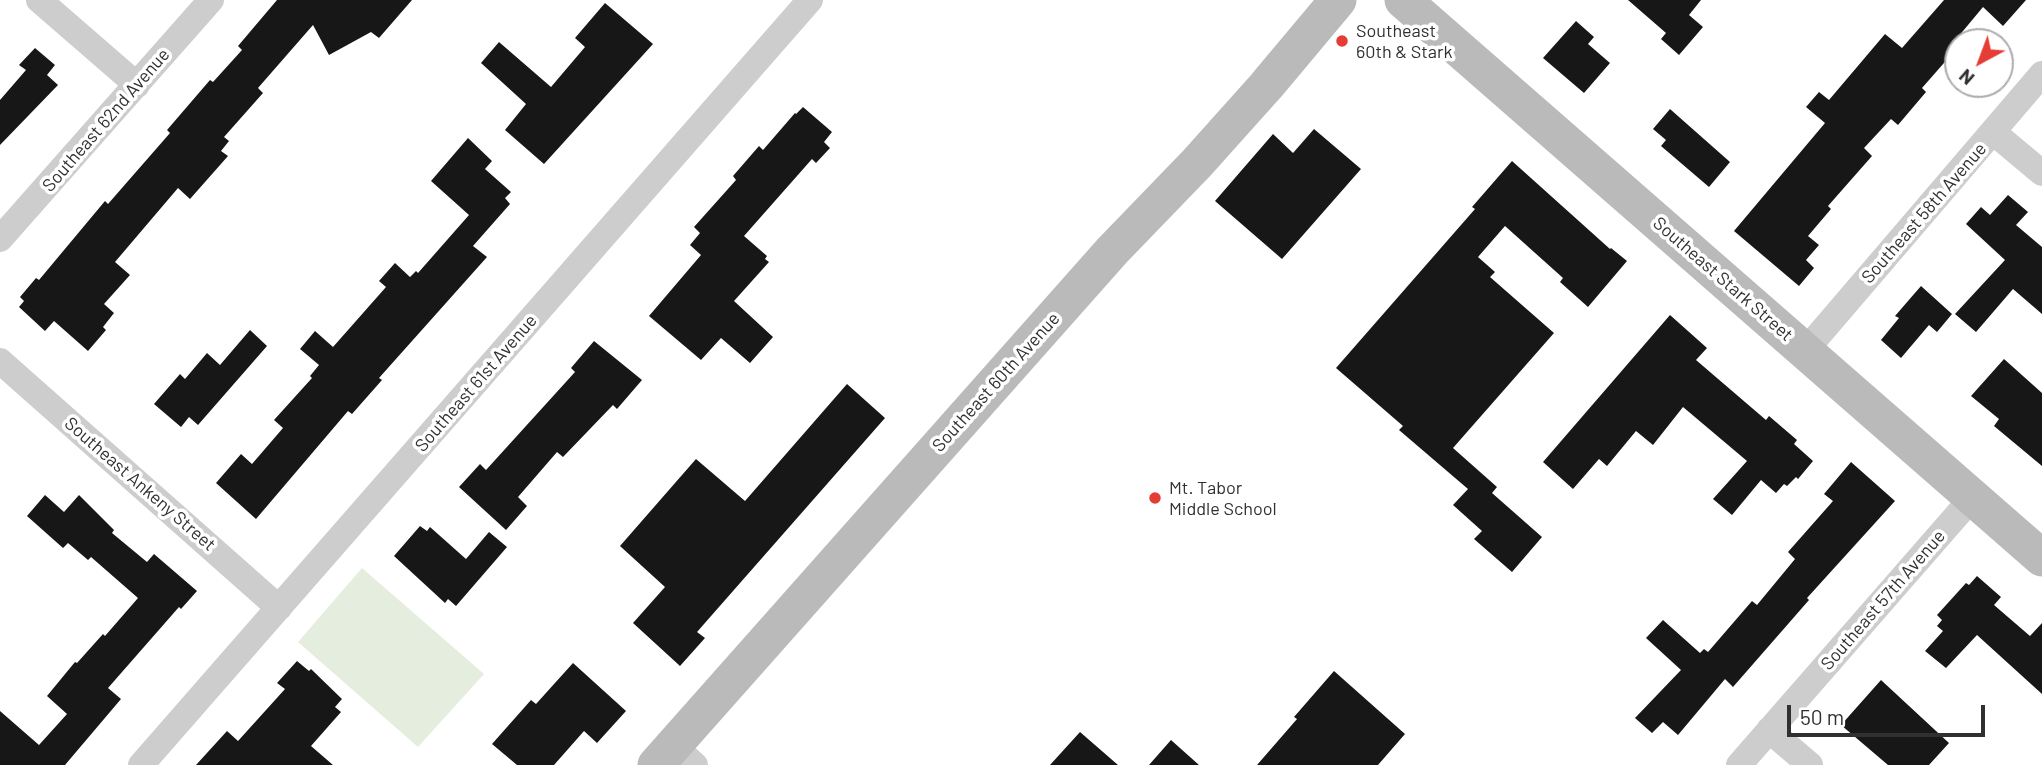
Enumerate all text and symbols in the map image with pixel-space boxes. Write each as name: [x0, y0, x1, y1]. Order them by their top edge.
place label: Southeast 60th & Stark: [1356, 20, 1453, 62]
north arrow: [1944, 28, 2014, 98]
marker: Southeast 60th & Stark: [1334, 33, 1350, 49]
street label: Southeast 62nd Avenue: [38, 44, 174, 196]
text: N: [1954, 65, 1979, 91]
street label: Southeast 58th Avenue: [1857, 138, 1991, 288]
street label: Southeast Stark Street: [1649, 212, 1797, 346]
street label: Southeast 60th Avenue: [928, 308, 1064, 456]
street label: Southeast 61st Avenue: [410, 310, 542, 456]
street label: Southeast Ankeny Street: [60, 413, 220, 555]
place label: Mt. Tabor Middle School: [1169, 477, 1277, 520]
marker: Mt. Tabor Middle School: [1147, 490, 1163, 506]
street label: Southeast 57th Avenue: [1816, 526, 1950, 674]
scale bar: [1790, 692, 1988, 736]
text: 50 m: [1800, 704, 1844, 729]

